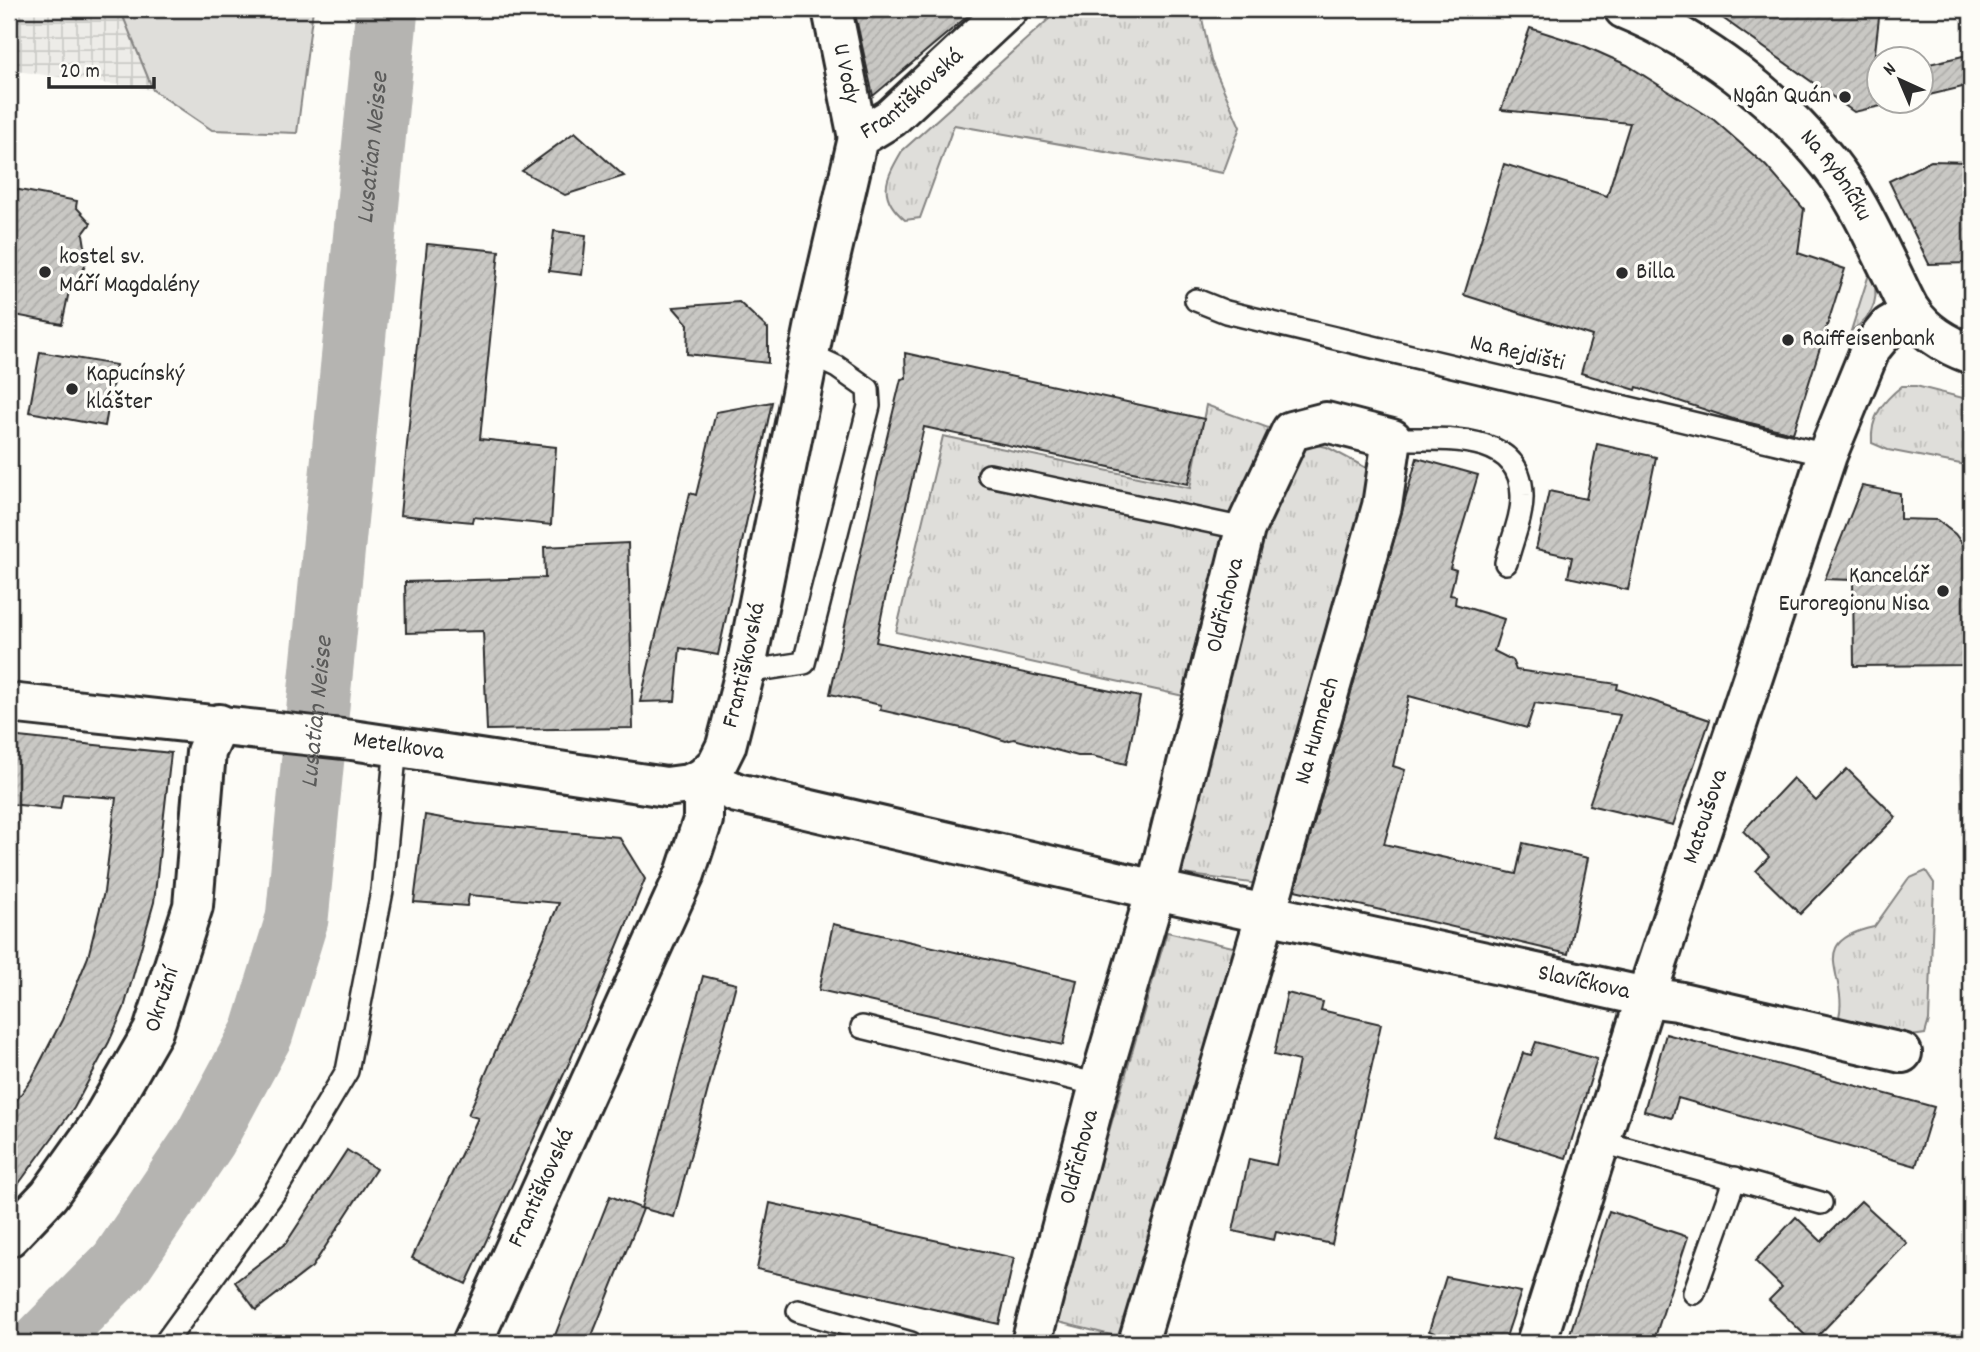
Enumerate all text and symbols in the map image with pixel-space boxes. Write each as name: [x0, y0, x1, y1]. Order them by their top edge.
street label: U Vody: [822, 41, 868, 108]
street label: Františkovská: [854, 41, 972, 150]
scale bar: [49, 46, 154, 90]
north arrow: [1864, 46, 1934, 116]
text: N: [1878, 57, 1903, 83]
text: 20 m: [60, 58, 100, 88]
water label: Lusatian Neisse: [347, 69, 399, 225]
place label: Ngân Quán: [1733, 80, 1831, 114]
marker: Ngân Quán: [1837, 89, 1853, 105]
street label: Na Rybníčku: [1791, 122, 1880, 227]
place label: kostel sv. Máří Magdalény: [59, 241, 200, 303]
place label: Billa: [1636, 256, 1675, 290]
marker: kostel sv. Máří Magdalény: [37, 264, 53, 280]
marker: Billa: [1614, 265, 1630, 281]
place label: Raiffeisenbank: [1802, 323, 1935, 357]
street label: Na Rejdišti: [1466, 327, 1568, 381]
marker: Raiffeisenbank: [1780, 332, 1796, 348]
place label: Kapucínský klášter: [86, 358, 186, 420]
marker: Kapucínský klášter: [64, 381, 80, 397]
street label: Oldřichova: [1198, 554, 1254, 656]
place label: Kancelář Euroregionu Nisa: [1779, 560, 1930, 622]
marker: Kancelář Euroregionu Nisa: [1935, 583, 1951, 599]
street label: Františkovská: [714, 599, 776, 732]
water label: Lusatian Neisse: [292, 633, 343, 790]
street label: Na Humnech: [1286, 673, 1350, 789]
street label: Metelkova: [351, 723, 447, 771]
street label: Matoušova: [1675, 764, 1738, 869]
street label: Slavíčkova: [1534, 957, 1634, 1010]
street label: Okružní: [137, 962, 190, 1037]
street label: Oldřichova: [1051, 1106, 1109, 1208]
street label: Františkovská: [500, 1123, 584, 1254]

